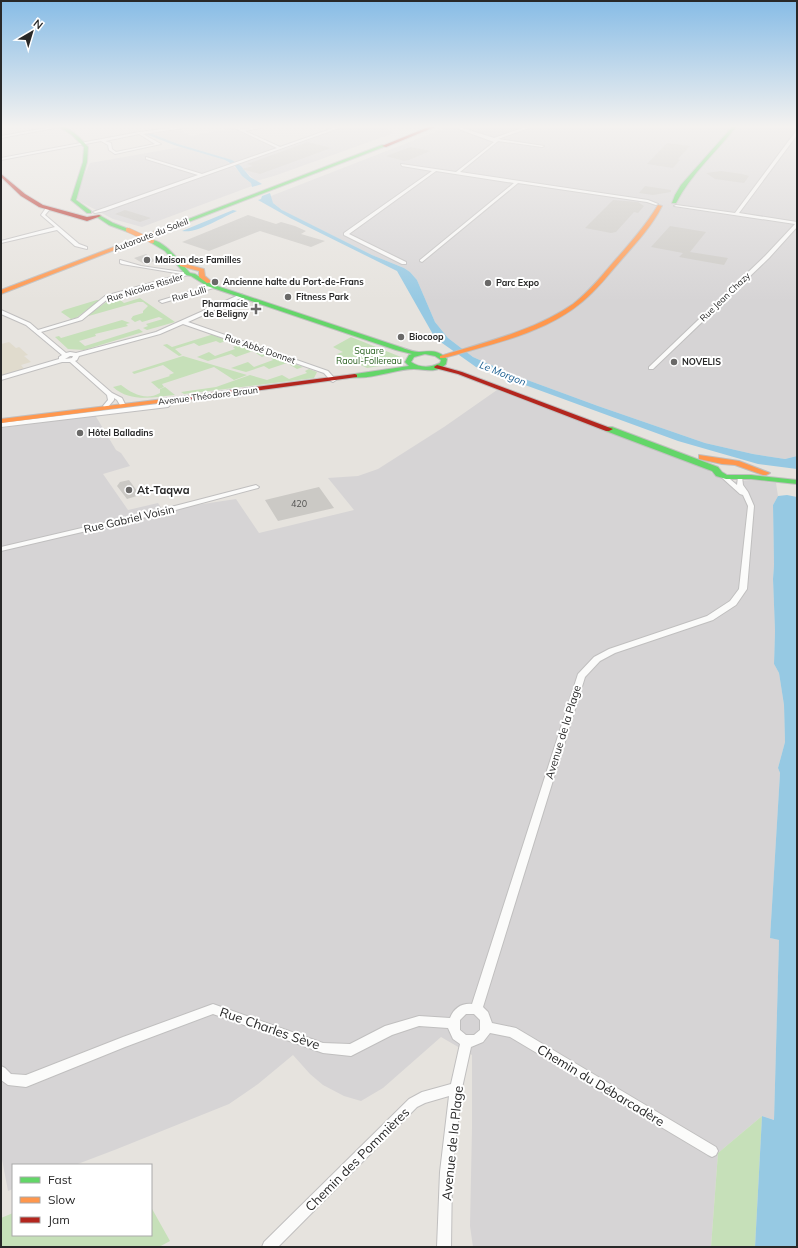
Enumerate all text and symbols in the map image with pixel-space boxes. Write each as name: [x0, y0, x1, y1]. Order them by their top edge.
north arrow: [12, 12, 52, 52]
text: N: [31, 16, 46, 32]
street label: Autoroute du Soleil: [112, 215, 190, 254]
place label: Maison des Familles: [155, 254, 242, 265]
marker: Maison des Familles: [142, 255, 152, 265]
street label: Rue Jean Chazy: [697, 270, 753, 324]
street label: Rue Nicolas Rissler: [105, 271, 185, 304]
place label: Ancienne halte du Port-de-Frans: [223, 276, 364, 287]
marker: Ancienne halte du Port-de-Frans: [210, 277, 220, 287]
place label: Parc Expo: [496, 277, 539, 288]
marker: Parc Expo: [483, 278, 493, 288]
street label: Rue Lulli: [170, 283, 207, 304]
place label: Fitness Park: [296, 291, 350, 302]
marker: Fitness Park: [283, 292, 293, 302]
place label: Pharmacie de Beligny: [202, 298, 248, 320]
marker: Pharmacie de Beligny: [251, 304, 261, 314]
street label: Rue Abbé Donnet: [223, 331, 297, 366]
place label: Biocoop: [409, 331, 444, 342]
marker: Biocoop: [396, 332, 406, 342]
park label: Square Raoul-Follereau: [336, 345, 402, 366]
place label: NOVELIS: [682, 356, 721, 367]
marker: NOVELIS: [669, 357, 679, 367]
water label: Le Morgon: [478, 358, 528, 389]
street label: Avenue Théodore Braun: [157, 384, 259, 407]
place label: Hôtel Balladins: [88, 427, 154, 438]
marker: Hôtel Balladins: [75, 428, 85, 438]
place label: At-Taqwa: [137, 483, 190, 497]
marker: At-Taqwa: [124, 485, 134, 495]
house number: 420: [291, 498, 307, 509]
street label: Rue Gabriel Voisin: [82, 502, 176, 536]
street label: Avenue de la Plage: [542, 683, 584, 781]
street label: Rue Charles Sève: [218, 1003, 322, 1053]
street label: Chemin du Débarcadère: [534, 1041, 668, 1129]
street label: Avenue de la Plage: [438, 1085, 466, 1201]
street label: Chemin des Pommières: [302, 1104, 412, 1214]
legend: [12, 1164, 152, 1236]
text: Fast: [48, 1172, 72, 1187]
text: Slow: [48, 1192, 76, 1207]
text: Jam: [48, 1212, 70, 1227]

